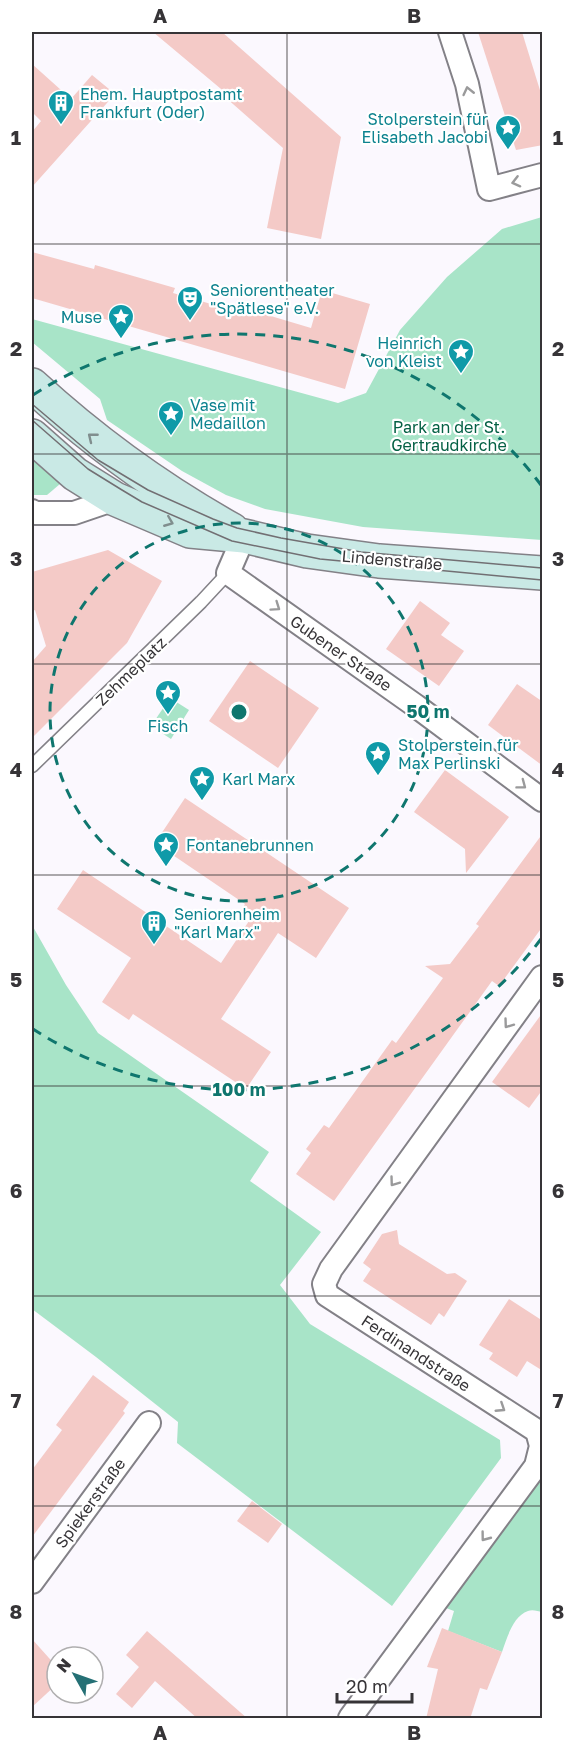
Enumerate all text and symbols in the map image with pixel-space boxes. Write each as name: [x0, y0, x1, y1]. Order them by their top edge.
text: A: [153, 3, 167, 27]
text: B: [407, 3, 421, 27]
place label: Ehem. Hauptpostamt Frankfurt (Oder): [80, 84, 243, 122]
one-way arrow: [462, 86, 475, 96]
building icon: Ehem. Hauptpostamt Frankfurt (Oder): [46, 88, 76, 126]
place label: Stolperstein für Elisabeth Jacobi: [362, 109, 488, 147]
place icon: Stolperstein für Elisabeth Jacobi: [493, 113, 523, 151]
text: 1: [11, 125, 21, 149]
text: 1: [553, 125, 563, 149]
one-way arrow: [511, 175, 521, 188]
place label: Seniorentheater "Spätlese" e.V.: [210, 280, 335, 318]
theatre icon: Seniorentheater "Spätlese" e.V.: [175, 284, 205, 322]
place icon: Muse: [106, 302, 136, 340]
place label: Muse: [61, 307, 102, 327]
place label: Heinrich von Kleist: [366, 333, 442, 371]
text: 2: [10, 336, 22, 360]
text: 2: [552, 336, 564, 360]
place icon: Heinrich von Kleist: [446, 337, 476, 375]
place label: Vase mit Medaillon: [190, 395, 266, 433]
place icon: Vase mit Medaillon: [156, 399, 186, 437]
park label: Park an der St. Gertraudkirche: [391, 417, 507, 455]
one-way arrow: [87, 434, 98, 445]
one-way arrow: [162, 515, 173, 527]
text: 3: [10, 546, 22, 570]
street label: Lindenstraße: [341, 546, 443, 574]
text: 3: [552, 546, 564, 570]
one-way arrow: [270, 600, 281, 611]
street label: Gubener Straße: [286, 611, 396, 695]
street label: Zehmeplatz: [91, 632, 171, 710]
place icon: Fisch: [153, 678, 183, 716]
text: 50 m: [407, 700, 449, 722]
centre of rings: [229, 702, 249, 722]
place label: Fisch: [148, 716, 188, 736]
place label: Stolperstein für Max Perlinski: [398, 735, 518, 773]
place icon: Stolperstein für Max Perlinski: [363, 739, 393, 777]
text: 4: [10, 757, 22, 781]
text: 4: [552, 757, 564, 781]
place icon: Karl Marx: [187, 764, 217, 802]
place label: Karl Marx: [222, 769, 295, 789]
one-way arrow: [515, 777, 526, 788]
place icon: Fontanebrunnen: [151, 830, 181, 868]
place label: Fontanebrunnen: [186, 835, 314, 855]
place label: Seniorenheim "Karl Marx": [174, 904, 280, 942]
building icon: Seniorenheim "Karl Marx": [139, 908, 169, 946]
text: 5: [10, 967, 22, 991]
text: 5: [552, 967, 564, 991]
one-way arrow: [504, 1018, 515, 1029]
text: 100 m: [213, 1078, 265, 1100]
one-way arrow: [390, 1176, 401, 1187]
text: 6: [10, 1178, 22, 1202]
text: 6: [552, 1178, 564, 1202]
street label: Ferdinandstraße: [358, 1310, 474, 1396]
text: 7: [11, 1388, 22, 1412]
text: 7: [553, 1388, 564, 1412]
one-way arrow: [495, 1400, 505, 1412]
street label: Spiekerstraße: [51, 1454, 129, 1552]
one-way arrow: [481, 1530, 492, 1541]
text: 8: [10, 1599, 22, 1623]
text: 8: [552, 1599, 564, 1623]
north arrow: [45, 1645, 105, 1705]
text: N: [52, 1654, 75, 1676]
scale bar: [337, 1666, 412, 1704]
text: 20 m: [346, 1675, 388, 1697]
text: A: [153, 1720, 167, 1744]
text: B: [407, 1720, 421, 1744]

